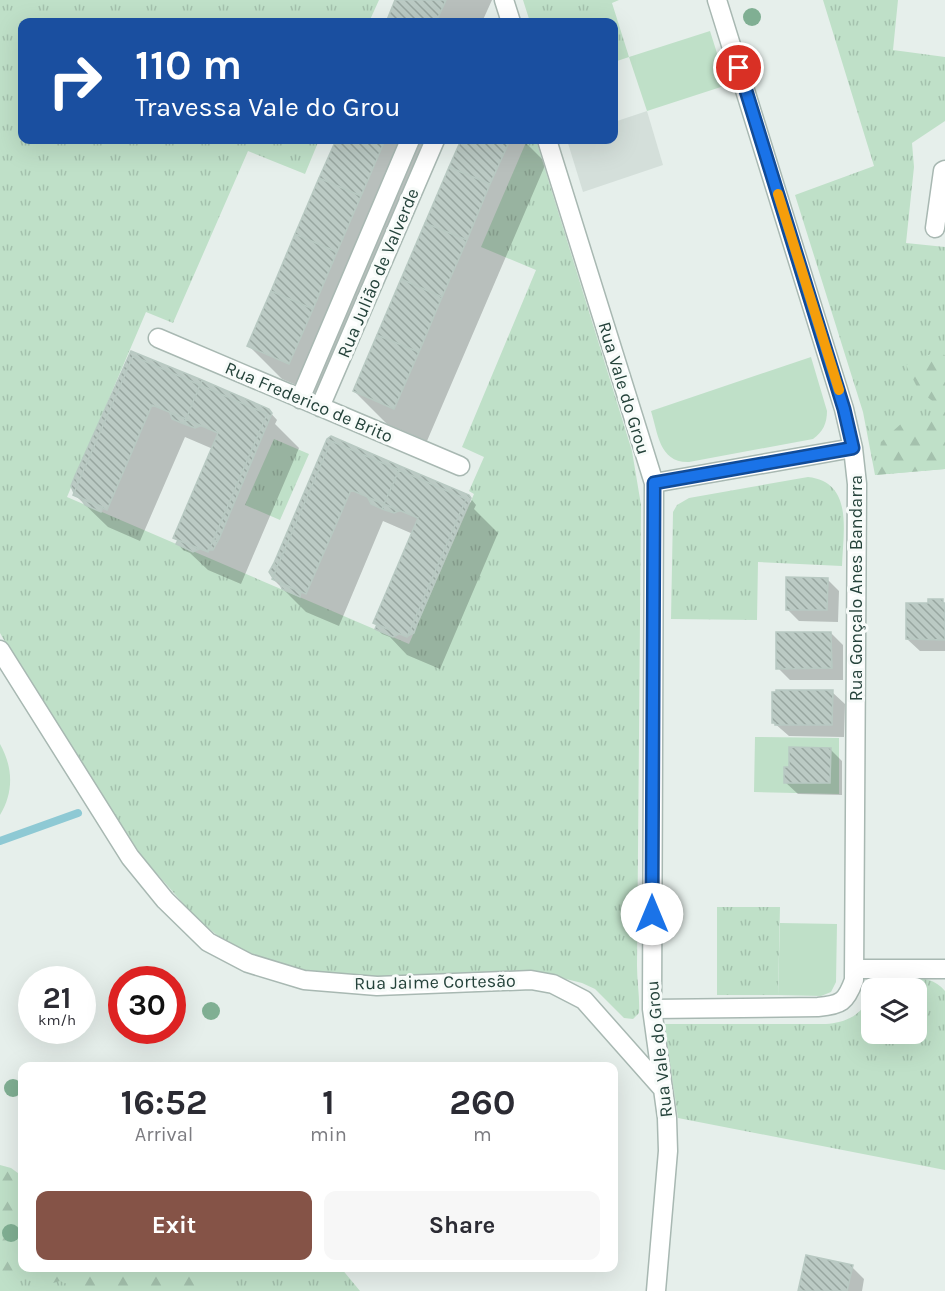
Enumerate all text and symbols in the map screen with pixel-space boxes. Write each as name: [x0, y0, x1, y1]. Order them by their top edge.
text: 110 m: [135, 40, 242, 90]
icon: right: [36, 42, 114, 120]
pin: [713, 42, 764, 93]
icon: arrive: [722, 51, 755, 84]
text: Travessa Vale do Grou: [135, 91, 401, 123]
street label: Rua Julião de Valverde: [332, 185, 424, 361]
street label: Rua Vale do Grou: [593, 319, 655, 457]
street label: Rua Frederico de Brito: [222, 357, 396, 447]
street label: Rua Gonçalo Anes Bandarra: [845, 475, 867, 701]
position arrow: [620, 882, 684, 946]
speed limit sign: 30: [108, 966, 186, 1044]
street label: Rua Jaime Cortesão: [354, 970, 516, 994]
map controls: [861, 978, 927, 1044]
button: layers: [861, 978, 927, 1044]
street label: Rua Vale do Grou: [641, 979, 677, 1119]
text: 21: [43, 980, 71, 1016]
text: km/h: [38, 1011, 76, 1029]
text: 16:52: [120, 1081, 208, 1123]
text: 1: [322, 1081, 335, 1123]
text: 260: [449, 1081, 516, 1123]
text: Arrival: [135, 1123, 193, 1146]
text: min: [310, 1123, 347, 1146]
text: m: [473, 1123, 492, 1146]
button: Exit: [36, 1191, 312, 1260]
button: Share: [324, 1191, 600, 1260]

